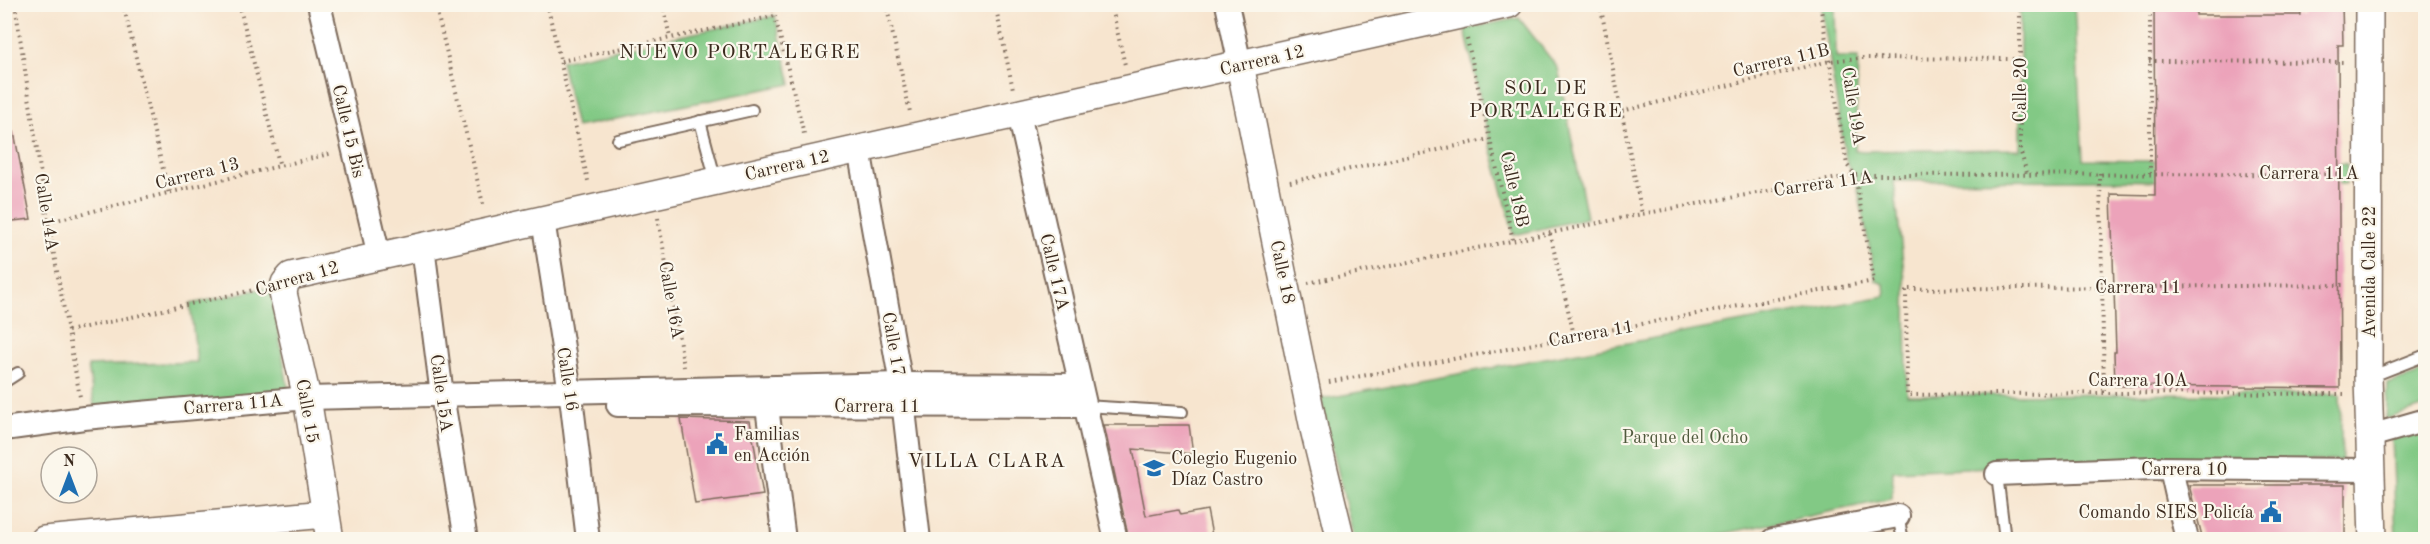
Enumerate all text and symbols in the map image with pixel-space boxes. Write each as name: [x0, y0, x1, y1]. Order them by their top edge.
street label: Carrera 11B: [1731, 41, 1831, 81]
district label: NUEVO PORTALEGRE: [619, 43, 861, 63]
street label: Carrera 12: [1218, 43, 1306, 79]
street label: Calle 20: [2012, 58, 2030, 122]
street label: Calle 19A: [1838, 66, 1868, 147]
district label: SOL DE PORTALEGRE: [1469, 79, 1623, 122]
street label: Calle 15 Bis: [329, 83, 368, 180]
street label: Carrera 12: [743, 148, 831, 184]
street label: Calle 18B: [1497, 150, 1531, 229]
street label: Carrera 13: [153, 155, 241, 193]
street label: Carrera 11A: [2259, 165, 2359, 183]
street label: Carrera 11A: [1772, 168, 1874, 200]
street label: Calle 14A: [31, 172, 61, 253]
street label: Avenida Calle 22: [2361, 206, 2379, 338]
street label: Calle 17A: [1036, 232, 1072, 313]
street label: Calle 18: [1266, 239, 1298, 306]
street label: Carrera 12: [253, 258, 341, 299]
street label: Calle 16A: [655, 260, 687, 341]
street label: Carrera 11: [2095, 279, 2181, 297]
street label: Calle 17: [879, 311, 908, 378]
street label: Carrera 11: [1547, 318, 1635, 350]
street label: Calle 16: [553, 346, 581, 413]
street label: Calle 15A: [427, 353, 455, 434]
street label: Carrera 10A: [2088, 372, 2188, 390]
street label: Calle 15: [293, 378, 322, 445]
street label: Carrera 11A: [183, 392, 284, 418]
street label: Carrera 11: [834, 398, 920, 416]
place label: Familias en Acción: [734, 426, 810, 465]
park label: Parque del Ocho: [1622, 429, 1748, 447]
public building icon: Familias en Acción: [705, 432, 729, 456]
north arrow: [39, 445, 99, 505]
place label: Colegio Eugenio Díaz Castro: [1171, 450, 1297, 489]
district label: VILLA CLARA: [907, 452, 1067, 472]
text: N: [63, 454, 76, 470]
school or university icon: Colegio Eugenio Díaz Castro: [1142, 456, 1166, 480]
street label: Carrera 10: [2141, 461, 2227, 479]
public building icon: Comando SIES Policía: [2259, 500, 2283, 524]
place label: Comando SIES Policía: [2078, 504, 2254, 522]

